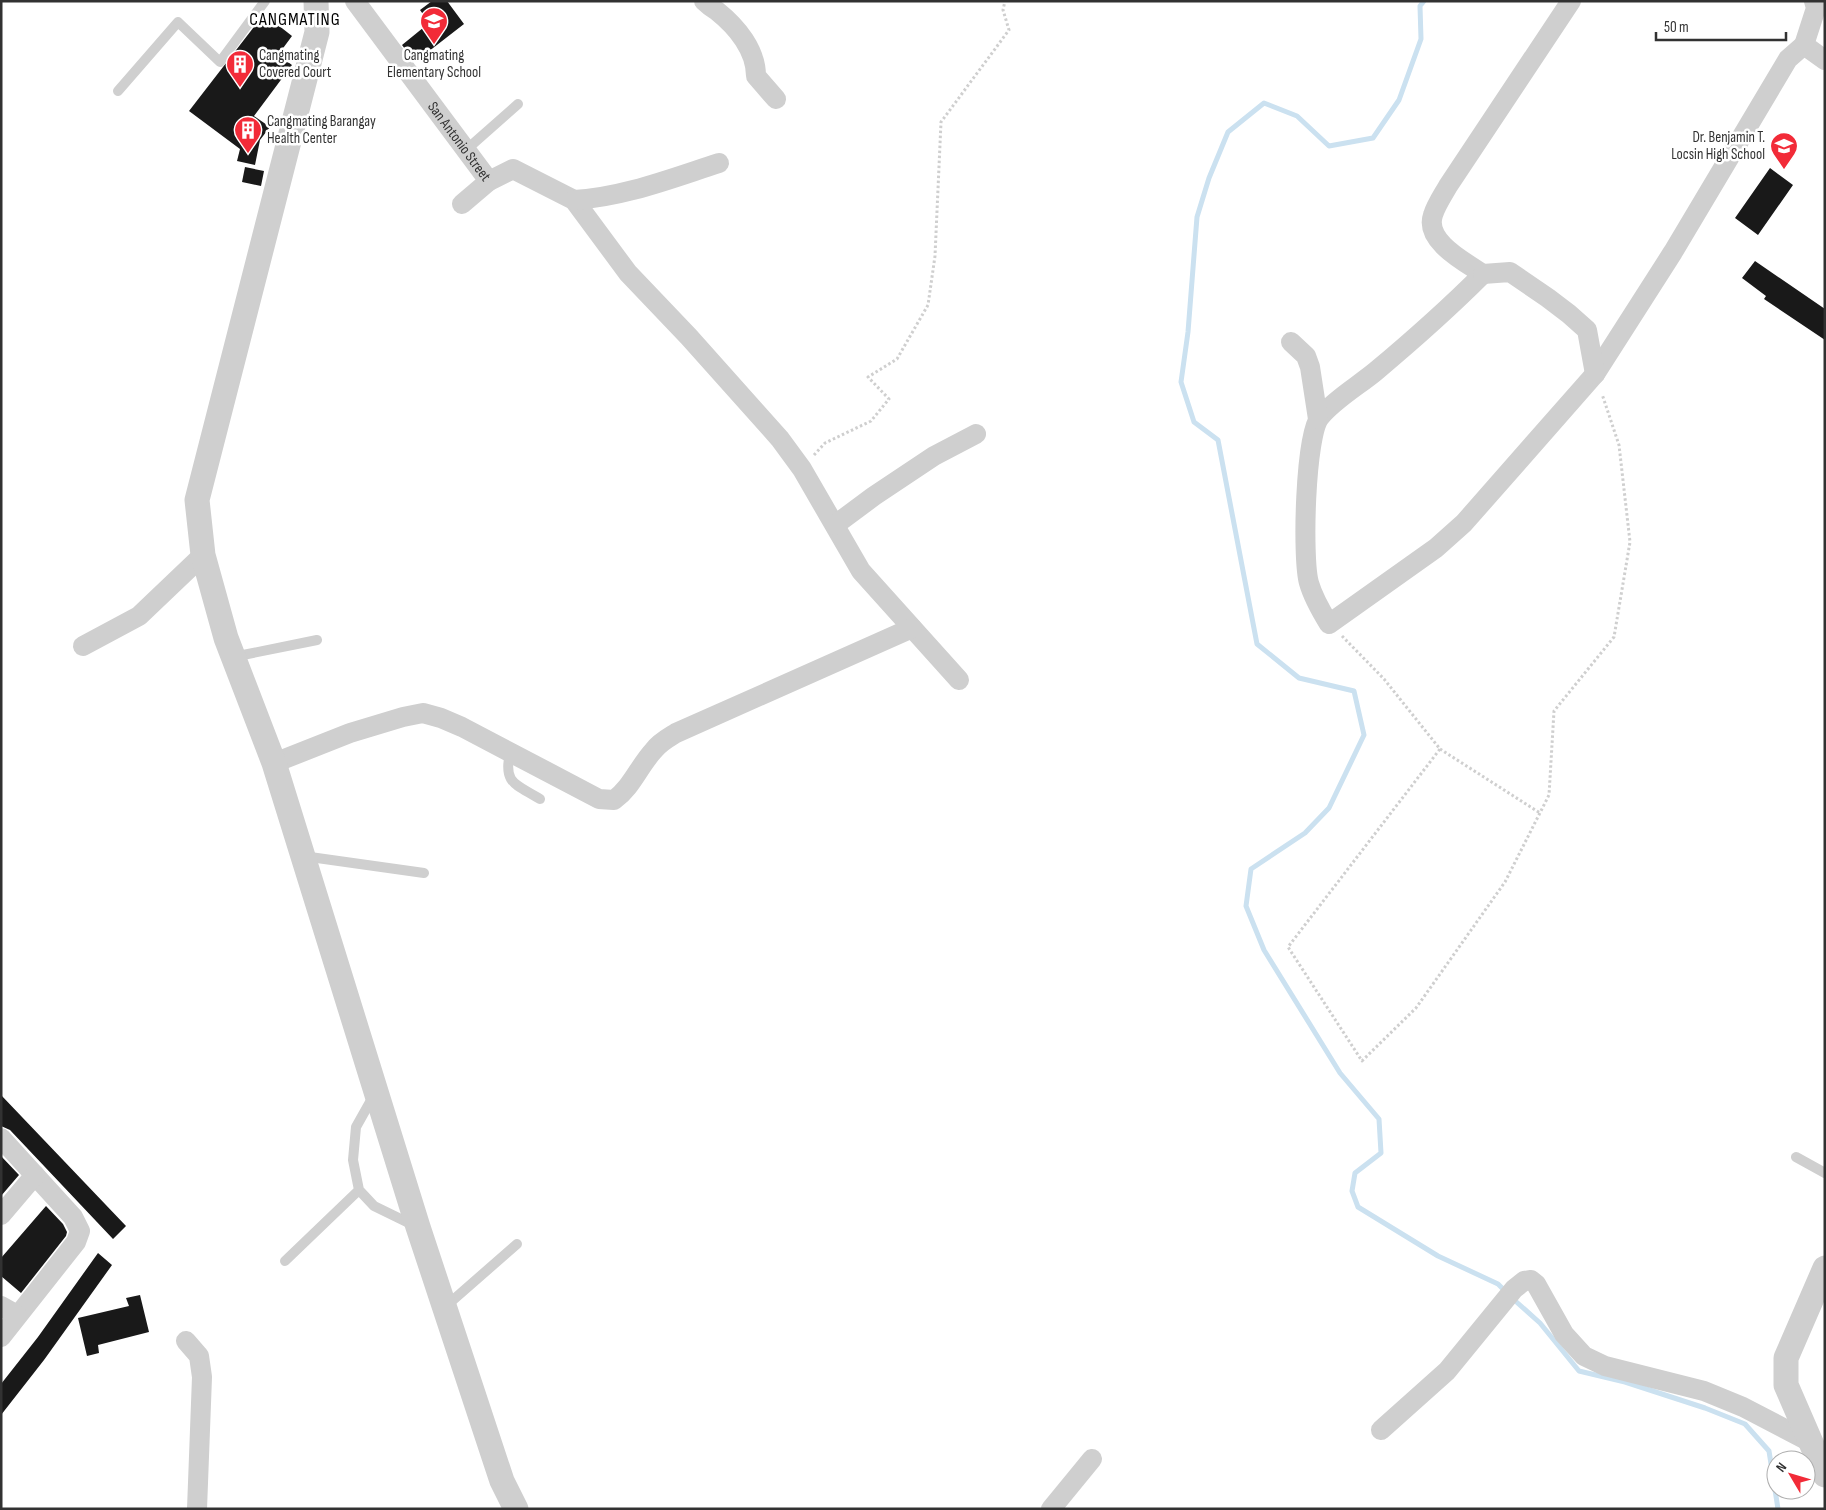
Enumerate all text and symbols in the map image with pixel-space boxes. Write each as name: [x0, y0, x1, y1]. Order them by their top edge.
school or university icon: Cangmating Elementary School: [419, 6, 449, 45]
district label: CANGMATING: [249, 9, 341, 30]
scale bar: [1656, 10, 1786, 42]
text: 50 m: [1664, 18, 1689, 37]
place label: Cangmating Covered Court: [259, 46, 332, 82]
place label: Cangmating Elementary School: [387, 46, 481, 82]
building icon: Cangmating Covered Court: [225, 49, 255, 88]
street label: San Antonio Street: [423, 98, 495, 186]
place label: Cangmating Barangay Health Center: [267, 112, 376, 148]
building icon: Cangmating Barangay Health Center: [233, 115, 263, 154]
place label: Dr. Benjamin T. Locsin High School: [1671, 128, 1765, 164]
school or university icon: Dr. Benjamin T. Locsin High School: [1769, 131, 1799, 170]
north arrow: [1766, 1450, 1816, 1500]
text: N: [1772, 1459, 1790, 1475]

